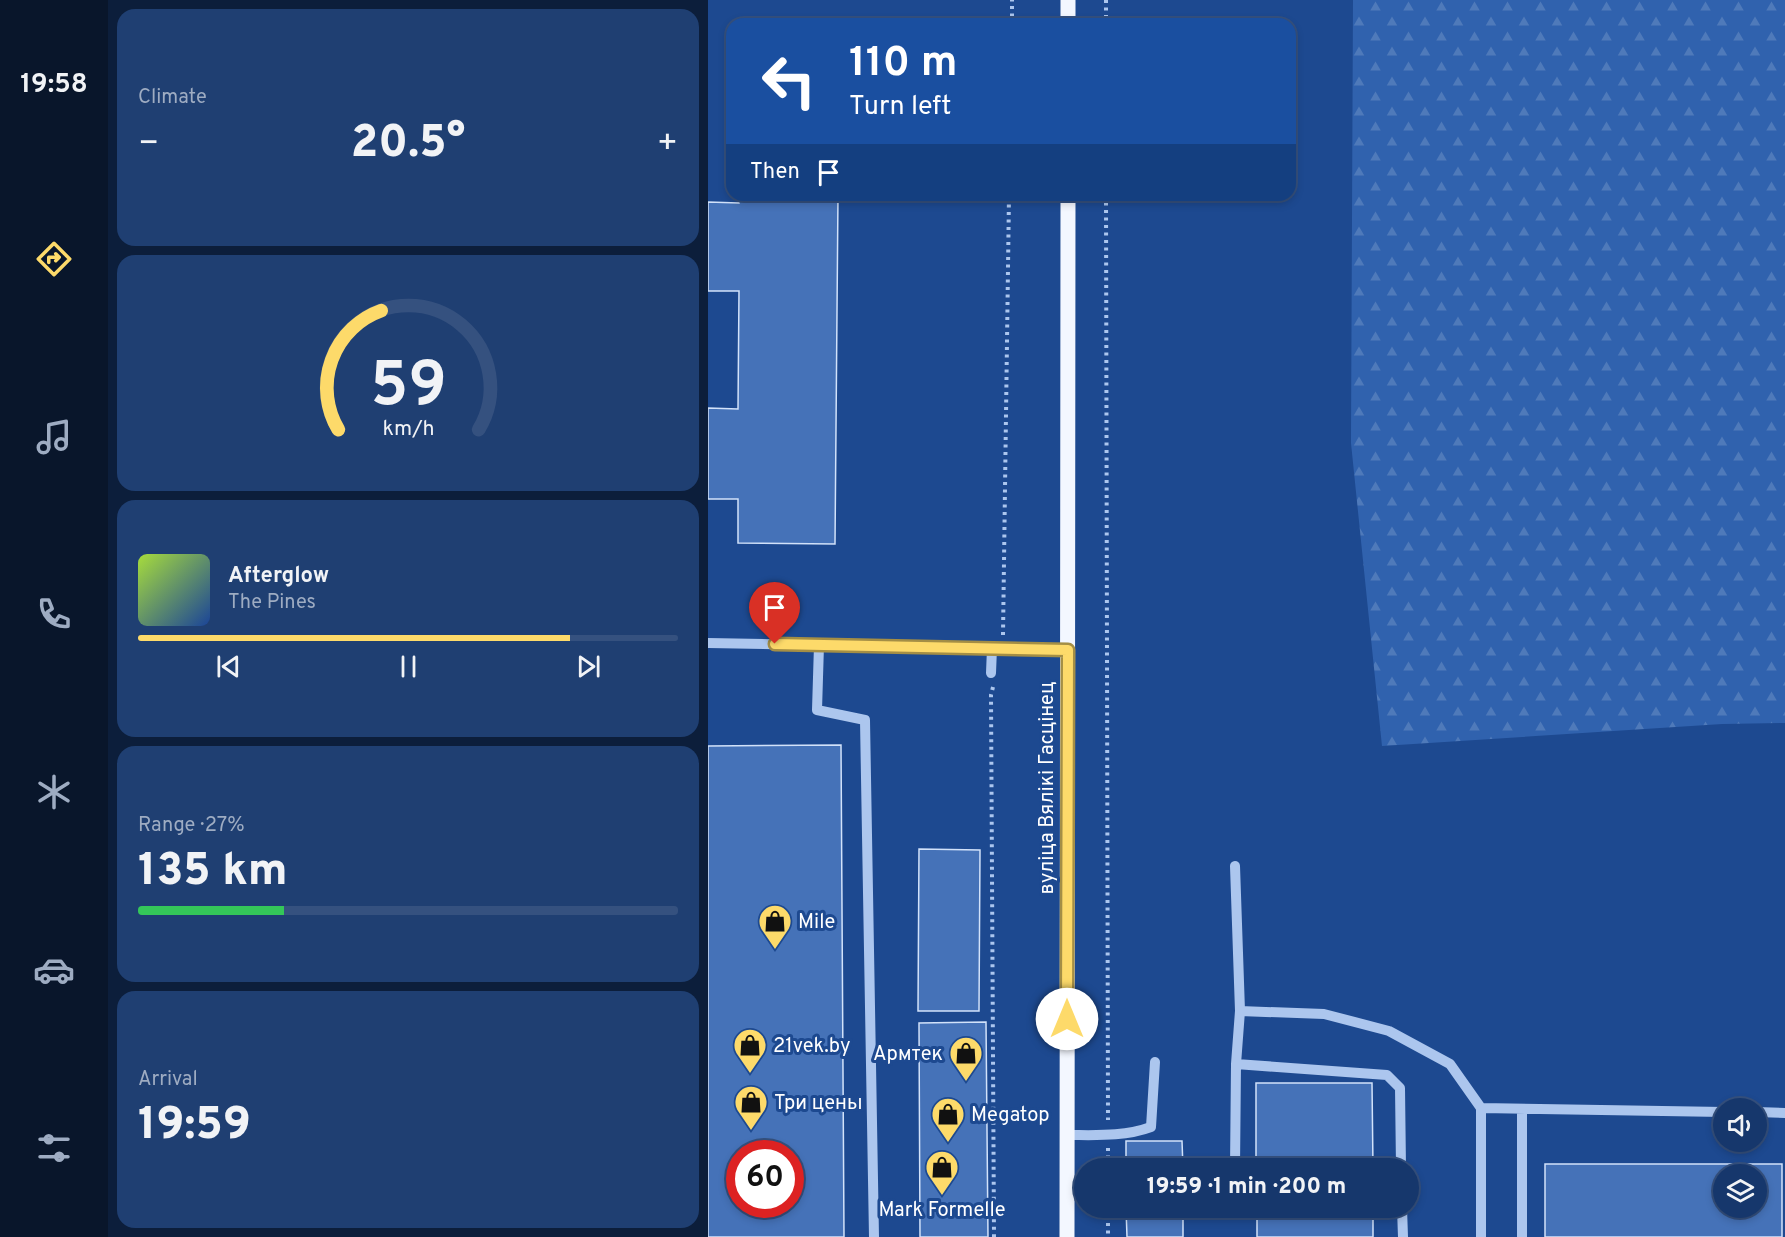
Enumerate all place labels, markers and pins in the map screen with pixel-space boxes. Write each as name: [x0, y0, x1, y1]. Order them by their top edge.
pin: [749, 582, 800, 644]
shop icon: Mile: [757, 903, 793, 950]
place label: Mile: [798, 910, 835, 936]
shop icon: 21vek.by: [732, 1027, 768, 1074]
place label: 21vek.by: [773, 1034, 851, 1060]
shop icon: Армтек: [948, 1035, 984, 1082]
place label: Армтек: [873, 1042, 943, 1068]
shop icon: Три цены: [733, 1084, 769, 1131]
place label: Три цены: [774, 1091, 863, 1117]
shop icon: Megatop: [930, 1096, 966, 1143]
place label: Megatop: [971, 1103, 1050, 1129]
shop icon: Mark Formelle: [924, 1149, 960, 1196]
place label: Mark Formelle: [879, 1198, 1005, 1224]

